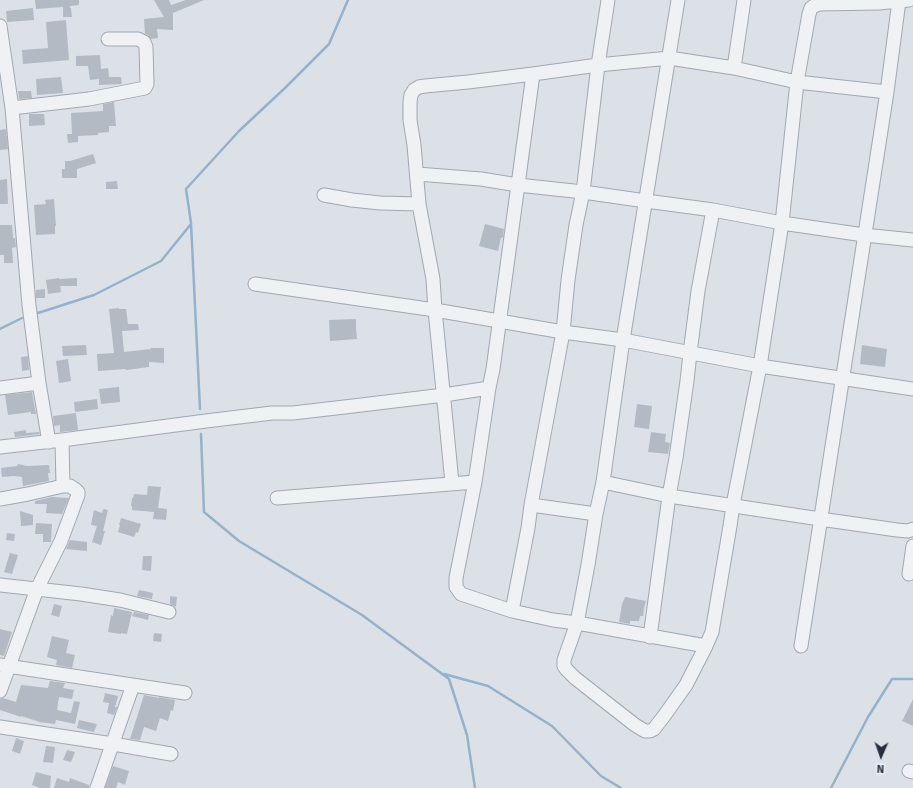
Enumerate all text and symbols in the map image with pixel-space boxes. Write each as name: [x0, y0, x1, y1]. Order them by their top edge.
north arrow: [861, 736, 901, 776]
text: N: [877, 762, 885, 775]

